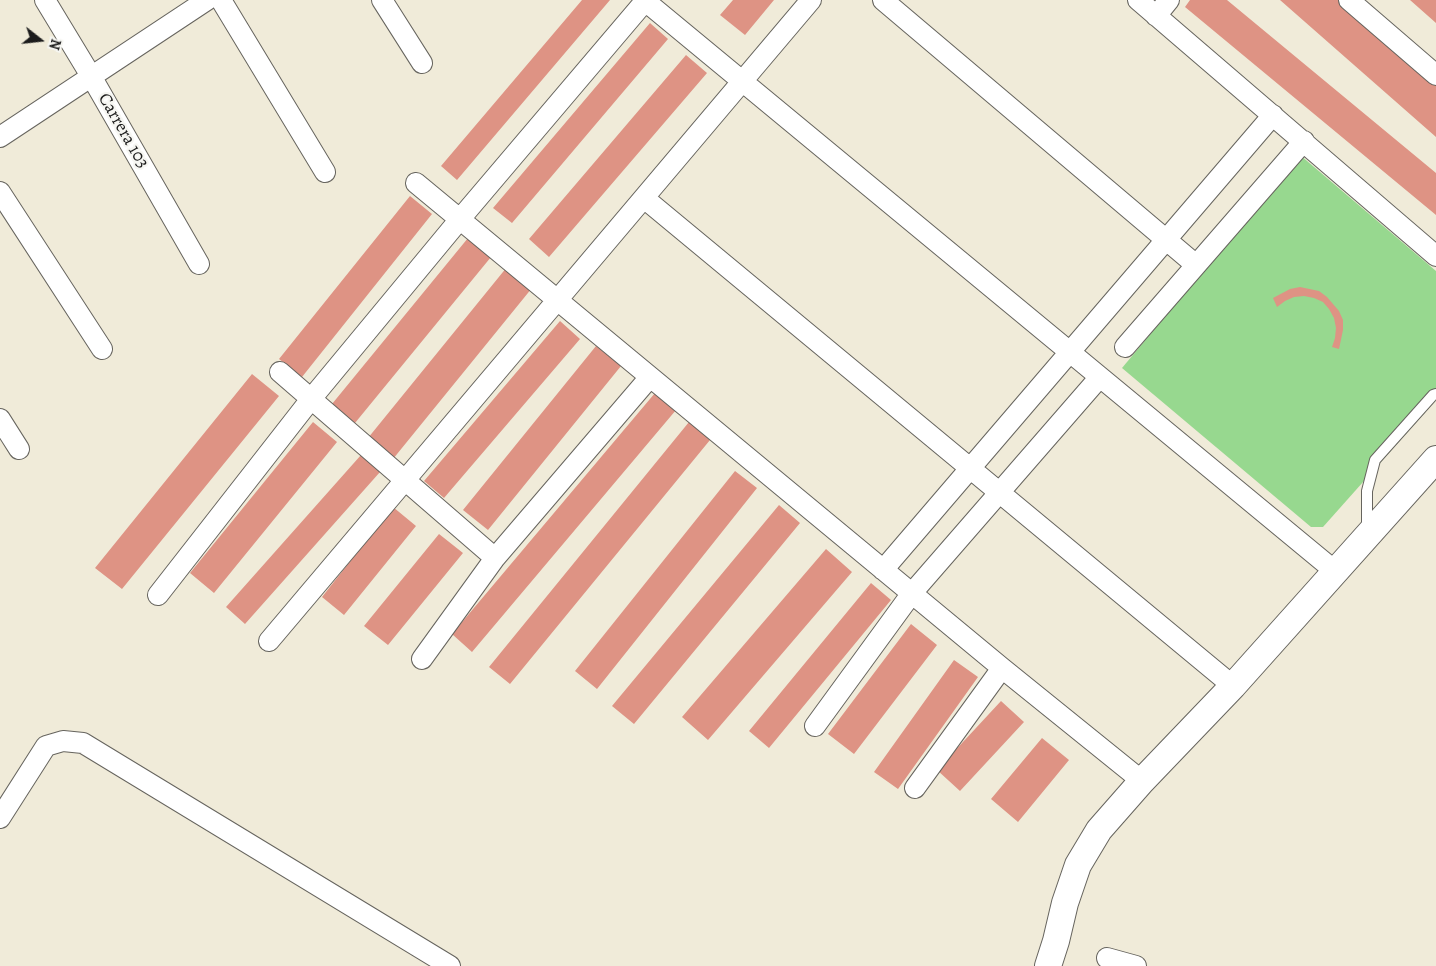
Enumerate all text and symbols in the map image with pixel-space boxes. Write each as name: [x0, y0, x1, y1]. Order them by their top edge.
north arrow: [15, 15, 65, 65]
text: N: [44, 37, 65, 52]
street label: Carrera 103: [93, 90, 153, 172]

